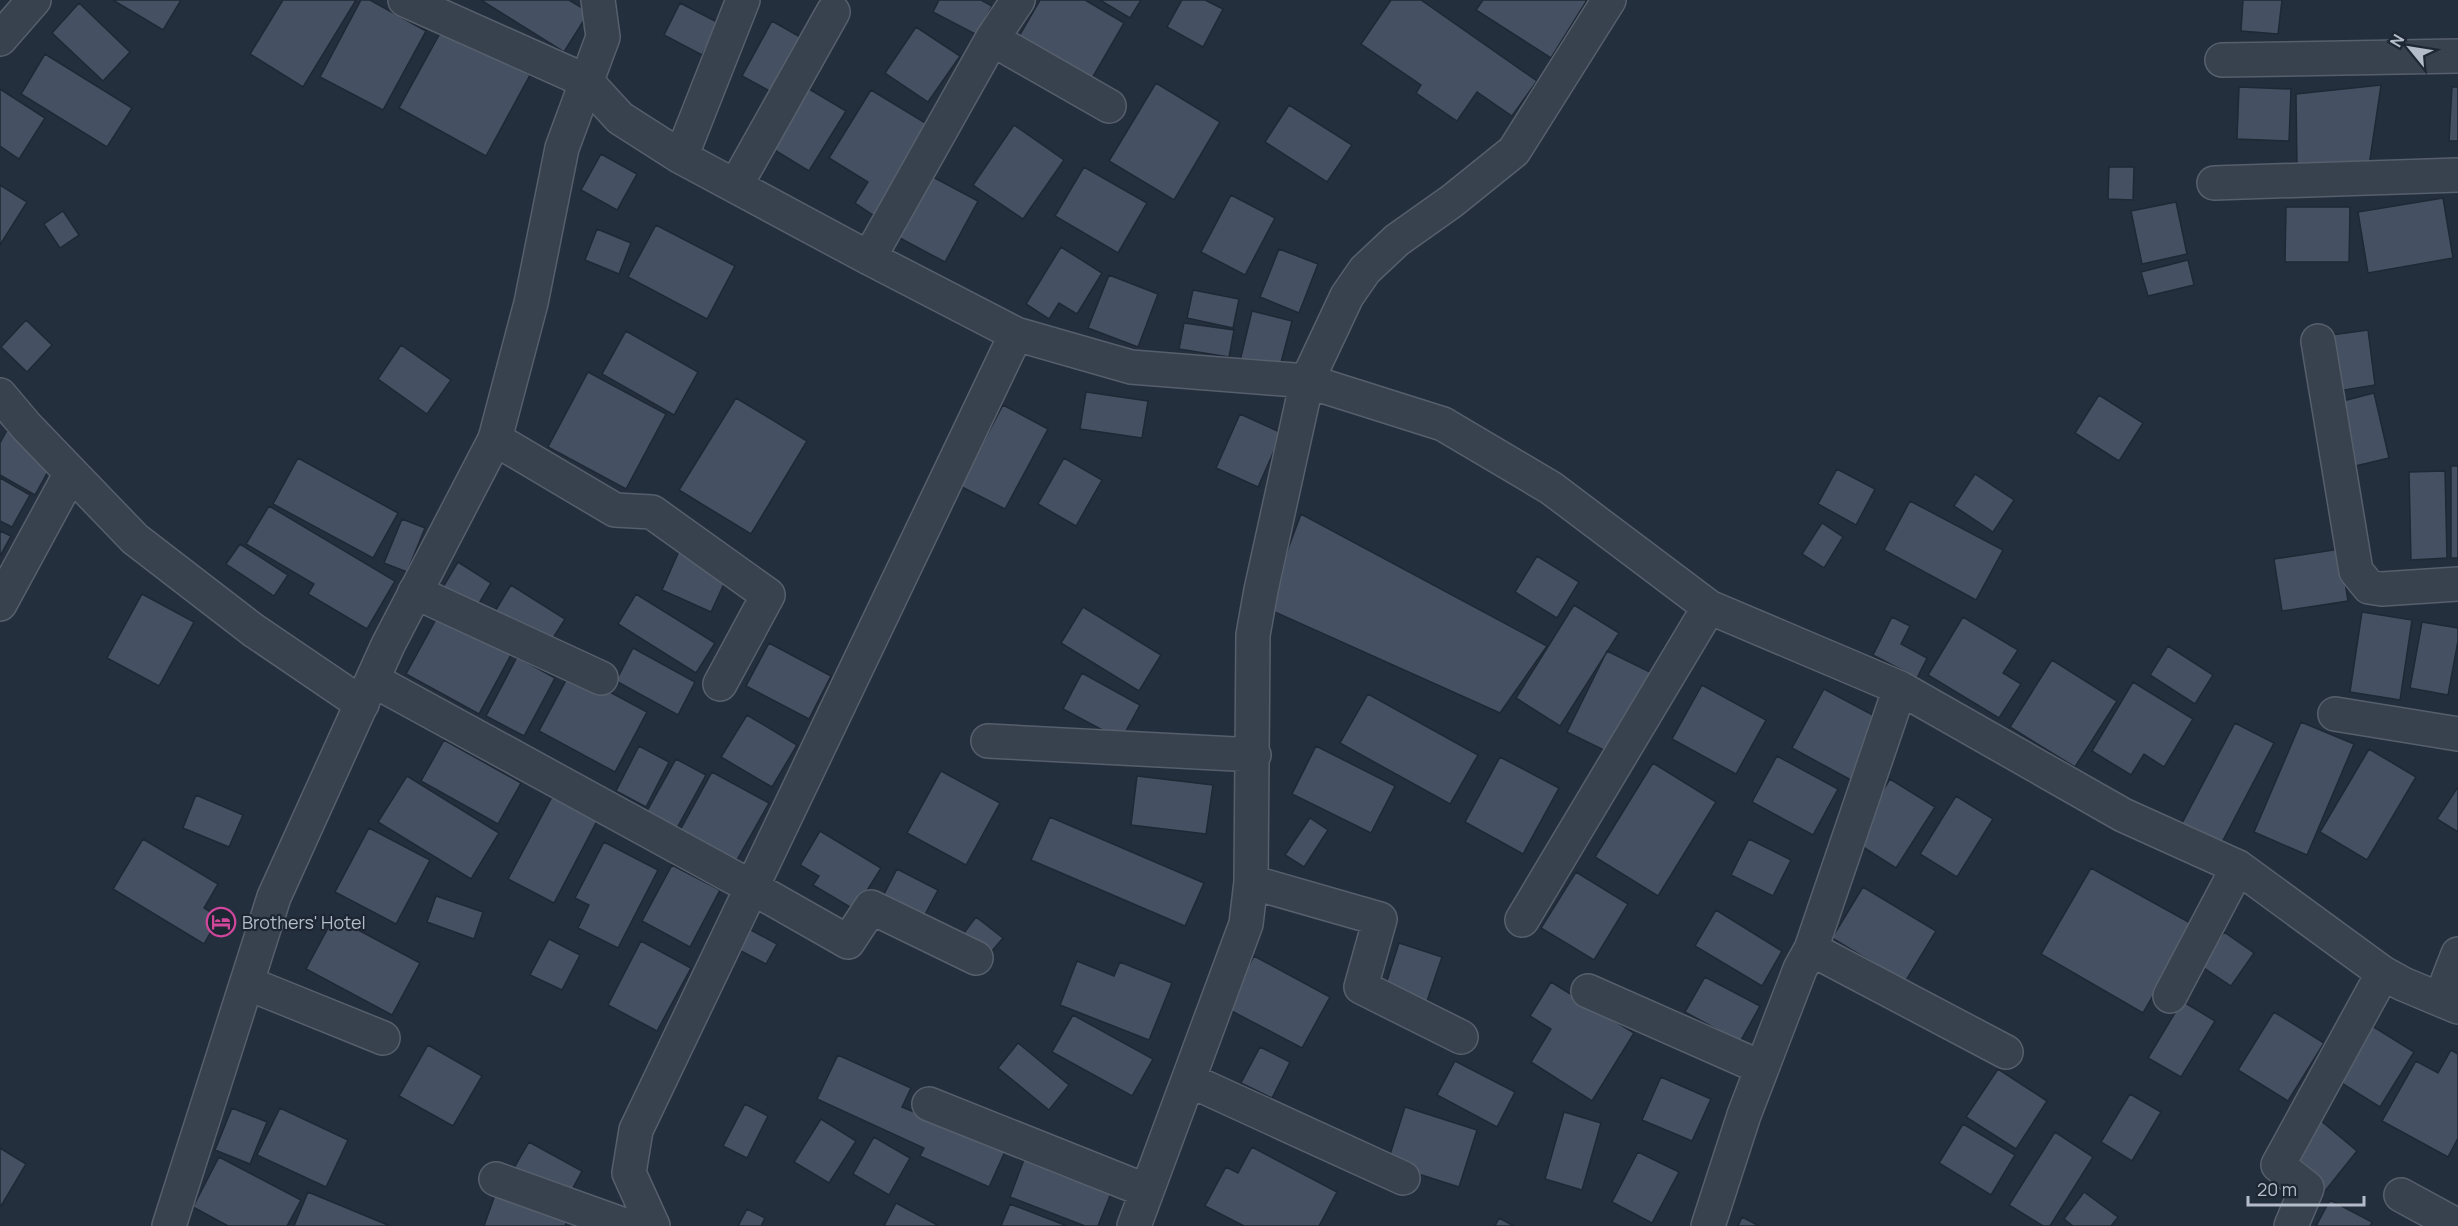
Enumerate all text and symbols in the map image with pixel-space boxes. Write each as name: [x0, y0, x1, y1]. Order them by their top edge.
north arrow: [2380, 18, 2440, 78]
text: N: [2385, 30, 2409, 51]
hotel icon: Brothers' Hotel: [205, 906, 237, 938]
place label: Brothers' Hotel: [242, 910, 366, 934]
scale bar: [2248, 1169, 2364, 1207]
text: 20 m: [2257, 1177, 2297, 1201]

